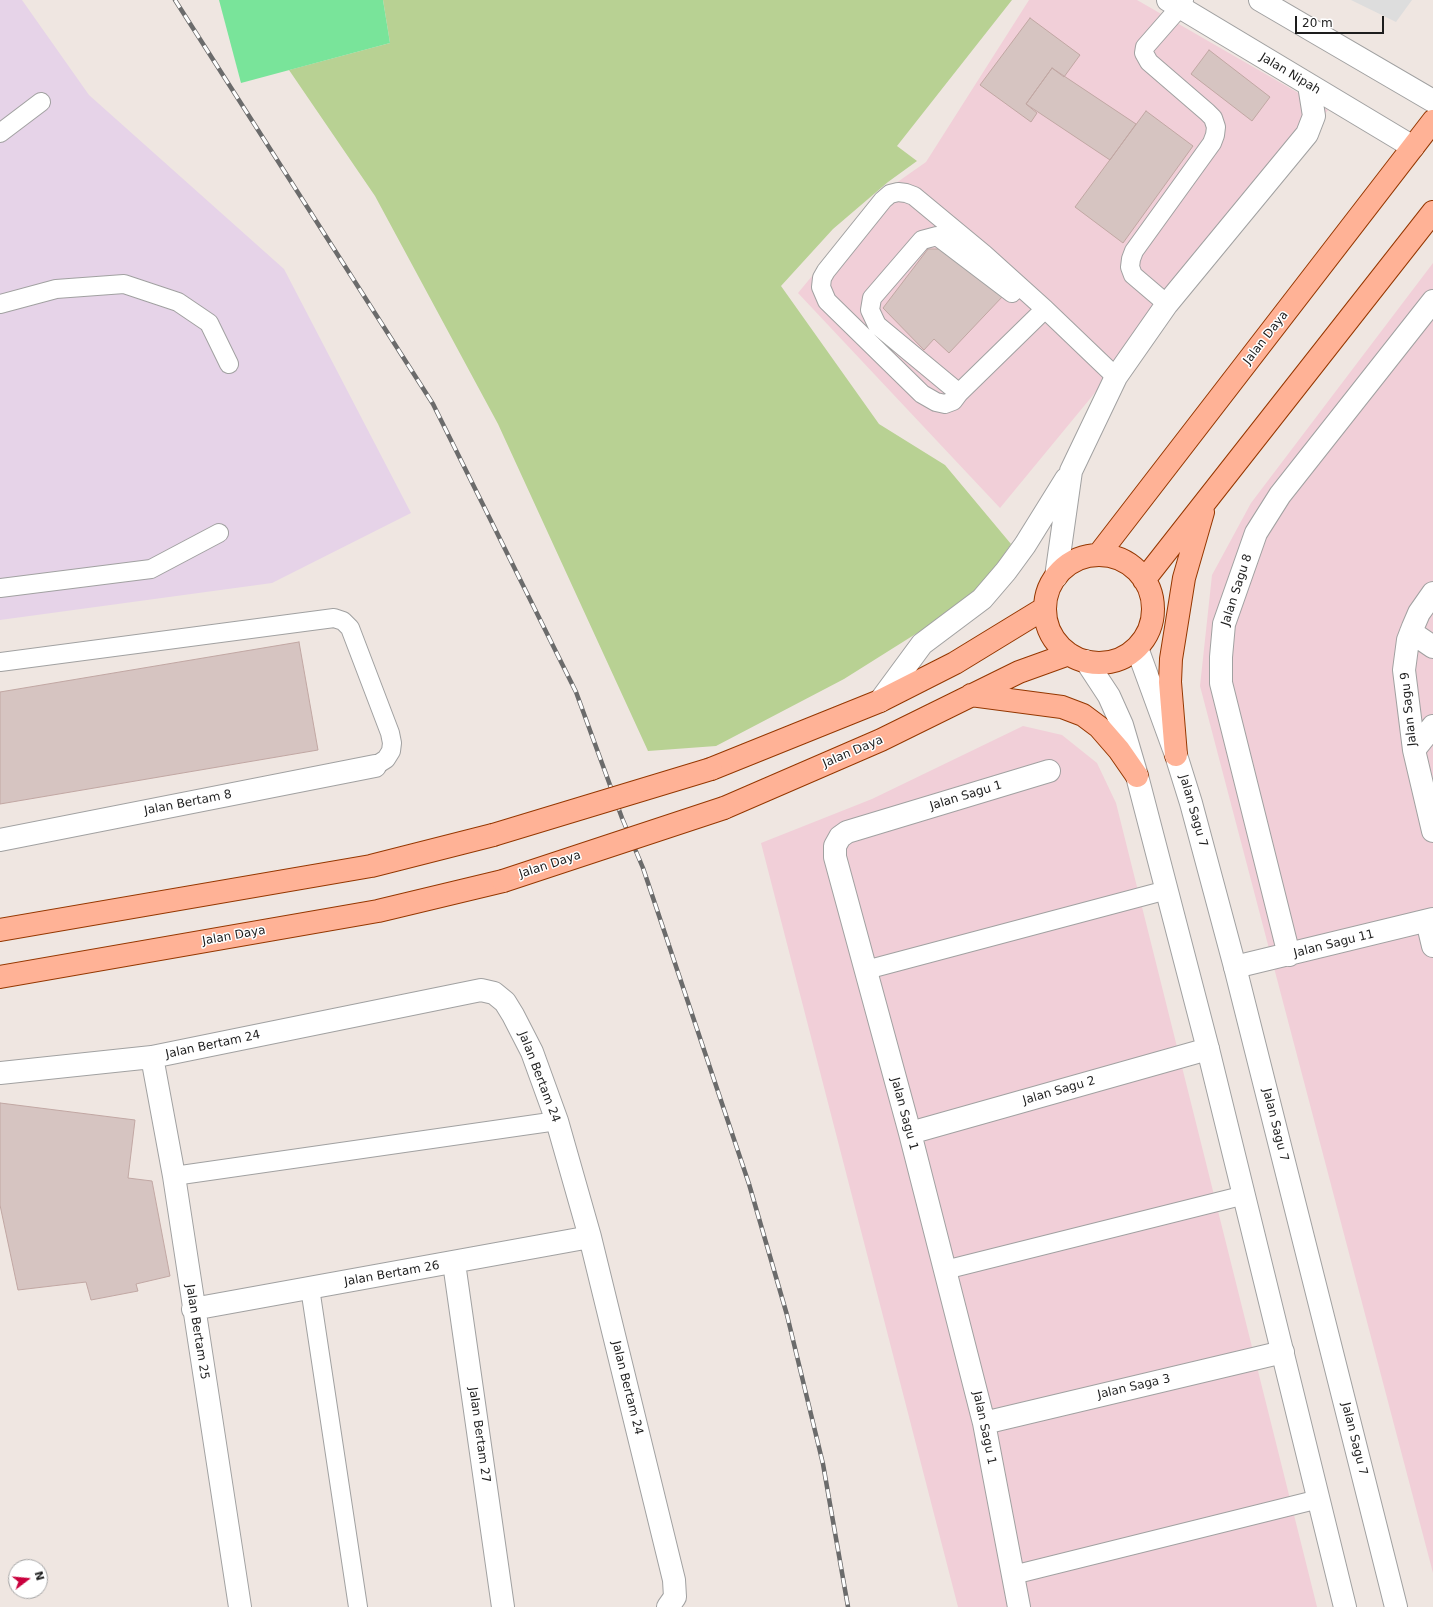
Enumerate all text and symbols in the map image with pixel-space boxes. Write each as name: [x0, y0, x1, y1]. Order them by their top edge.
scale bar: [1297, 8, 1386, 34]
text: 20 m: [1302, 16, 1333, 30]
street label: Jalan Nipah: [1257, 50, 1323, 98]
street label: Jalan Daya: [1241, 308, 1291, 368]
street label: Jalan Sagu 8: [1219, 552, 1255, 628]
street label: Jalan Sagu 9: [1398, 671, 1420, 747]
street label: Jalan Daya: [821, 733, 885, 771]
street label: Jalan Sagu 7: [1176, 773, 1210, 849]
street label: Jalan Sagu 1: [928, 778, 1004, 814]
street label: Jalan Bertam 8: [143, 787, 233, 819]
street label: Jalan Daya: [517, 848, 583, 882]
street label: Jalan Daya: [201, 923, 267, 949]
street label: Jalan Sagu 11: [1292, 927, 1376, 961]
street label: Jalan Bertam 24: [164, 1028, 262, 1062]
street label: Jalan Bertam 24: [515, 1029, 563, 1125]
street label: Jalan Sagu 2: [1021, 1074, 1097, 1108]
street label: Jalan Sagu 1: [887, 1076, 921, 1152]
street label: Jalan Sagu 7: [1259, 1087, 1291, 1163]
street label: Jalan Bertam 26: [343, 1259, 441, 1289]
street label: Jalan Bertam 25: [182, 1283, 212, 1381]
street label: Jalan Bertam 24: [608, 1339, 646, 1437]
street label: Jalan Saga 3: [1096, 1372, 1172, 1402]
street label: Jalan Bertam 27: [465, 1386, 493, 1484]
street label: Jalan Sagu 1: [969, 1390, 999, 1466]
street label: Jalan Sagu 7: [1338, 1401, 1370, 1477]
north arrow: [8, 1559, 48, 1599]
text: N: [32, 1570, 47, 1582]

